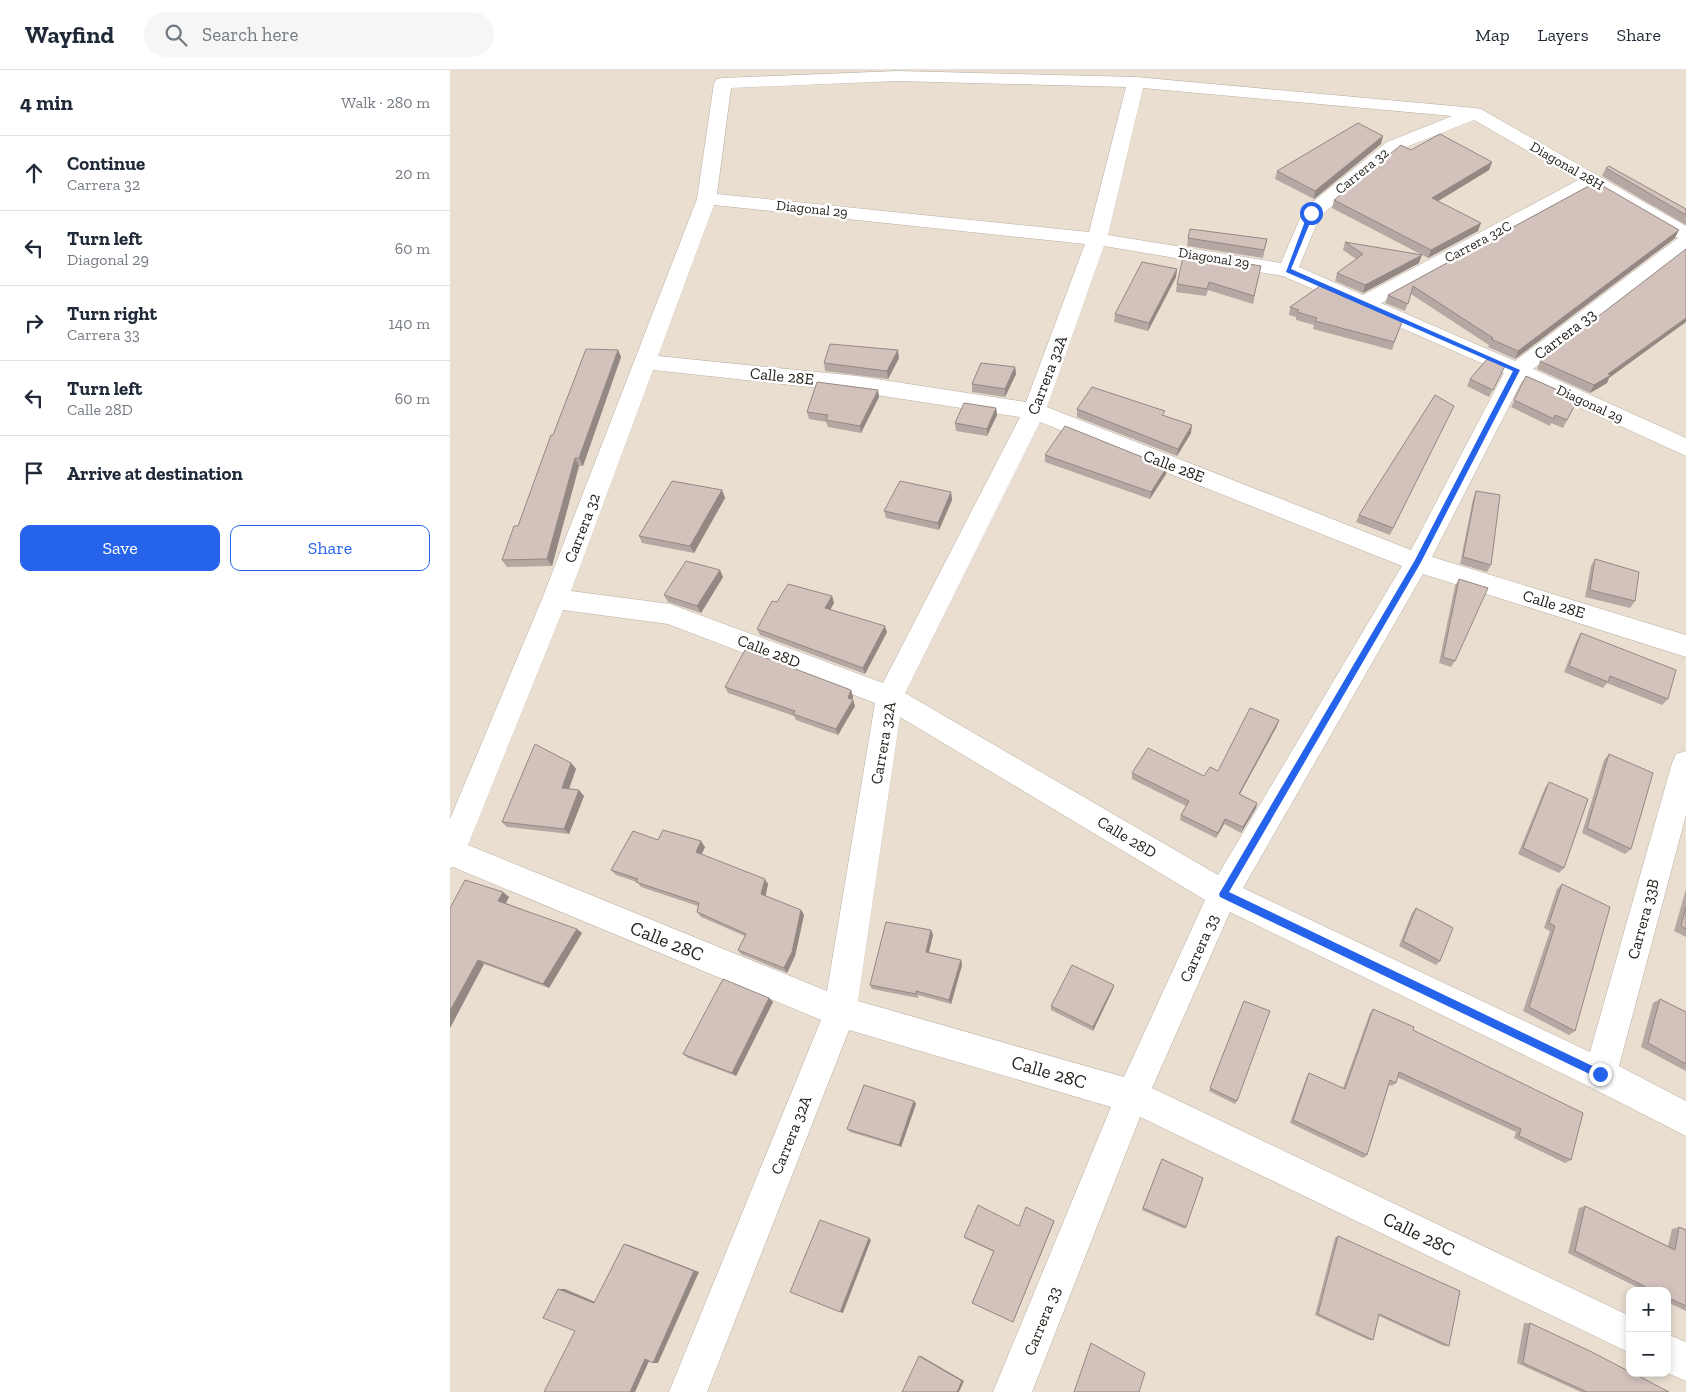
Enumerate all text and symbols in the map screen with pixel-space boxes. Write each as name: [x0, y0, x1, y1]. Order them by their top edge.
search box: [144, 12, 494, 57]
text: Wayfind: [25, 20, 114, 49]
icon: search: [162, 21, 190, 49]
text: Search here: [202, 23, 298, 46]
text: Map: [1475, 24, 1510, 46]
text: Layers: [1538, 24, 1589, 46]
text: Share: [1617, 24, 1661, 46]
text: 4 min: [20, 90, 73, 115]
text: Walk · 280 m: [341, 93, 430, 112]
street label: Diagonal 28H: [1527, 138, 1607, 194]
street label: Carrera 32: [1332, 144, 1392, 198]
text: Continue: [67, 152, 145, 175]
icon: ahead: [20, 159, 48, 187]
text: 20 m: [395, 164, 430, 183]
text: Carrera 32: [67, 175, 140, 194]
street label: Diagonal 29: [775, 197, 849, 221]
route start: [1300, 202, 1323, 225]
street label: Carrera 32C: [1442, 217, 1514, 267]
text: Turn left: [67, 227, 142, 250]
icon: left: [20, 234, 48, 262]
text: 60 m: [395, 239, 430, 258]
street label: Diagonal 29: [1177, 244, 1251, 272]
text: Diagonal 29: [67, 250, 149, 269]
text: Turn right: [67, 302, 157, 325]
street label: Carrera 33: [1530, 304, 1600, 363]
icon: right: [20, 309, 48, 337]
text: 140 m: [389, 314, 430, 333]
text: Carrera 33: [67, 325, 140, 344]
street label: Carrera 32A: [1023, 332, 1071, 417]
street label: Calle 28E: [749, 363, 815, 389]
text: Turn left: [67, 377, 142, 400]
street label: Diagonal 29: [1554, 381, 1626, 427]
icon: left: [20, 384, 48, 412]
text: 60 m: [395, 389, 430, 408]
text: Calle 28D: [67, 400, 133, 419]
street label: Calle 28E: [1141, 446, 1207, 486]
icon: arrive: [20, 459, 48, 487]
text: Arrive at destination: [67, 462, 243, 485]
street label: Carrera 32: [560, 490, 604, 566]
button: Save: [20, 525, 220, 571]
button: Share: [230, 525, 430, 571]
street label: Calle 28E: [1521, 586, 1587, 622]
street label: Calle 28D: [735, 630, 803, 672]
street label: Carrera 32A: [866, 700, 900, 786]
street label: Calle 28D: [1094, 812, 1160, 862]
street label: Carrera 33B: [1623, 876, 1663, 961]
street label: Carrera 33: [1176, 911, 1223, 985]
street label: Calle 28C: [627, 916, 707, 966]
street label: Calle 28C: [1009, 1050, 1089, 1094]
route end: [1589, 1063, 1612, 1086]
street label: Carrera 32A: [767, 1092, 816, 1177]
street label: Calle 28C: [1379, 1207, 1459, 1261]
street label: Carrera 33: [1020, 1284, 1064, 1358]
map controls: [1626, 1287, 1671, 1377]
button: +: [1626, 1287, 1671, 1332]
button: −: [1626, 1332, 1671, 1377]

